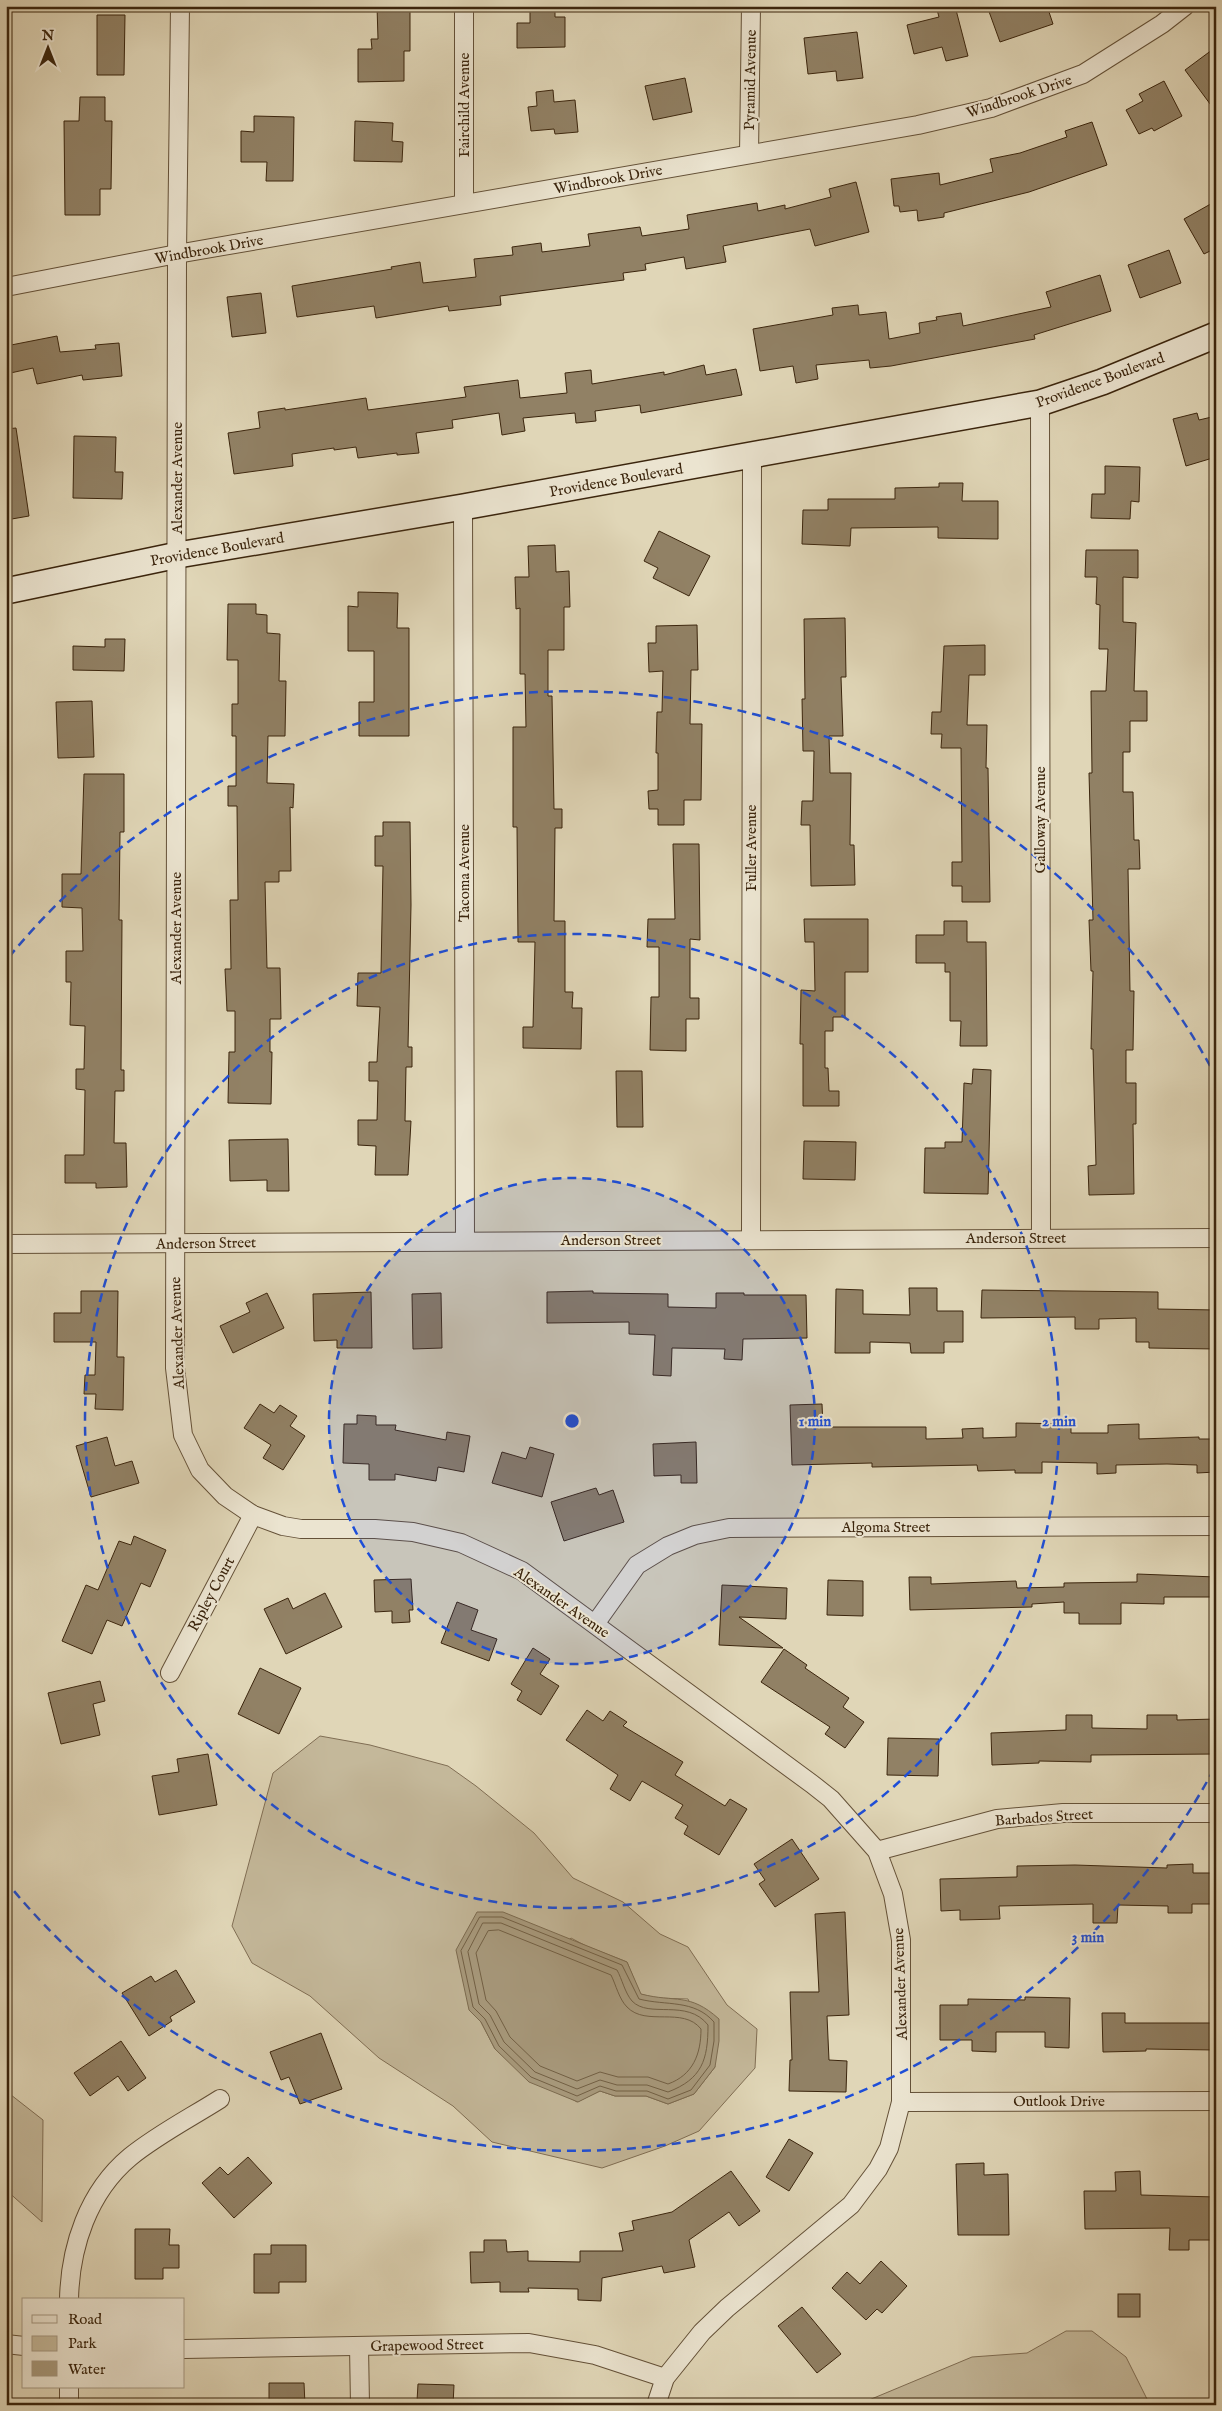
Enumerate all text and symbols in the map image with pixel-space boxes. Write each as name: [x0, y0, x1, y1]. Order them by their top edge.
north arrow: [22, 22, 72, 72]
text: N: [41, 27, 54, 45]
street label: Pyramid Avenue: [740, 29, 761, 131]
street label: Fairchild Avenue: [455, 52, 474, 157]
street label: Windbrook Drive: [964, 70, 1075, 123]
street label: Windbrook Drive: [552, 161, 664, 198]
street label: Windbrook Drive: [153, 231, 265, 268]
street label: Providence Boulevard: [1033, 348, 1168, 413]
street label: Alexander Avenue: [168, 422, 187, 535]
street label: Providence Boulevard: [548, 459, 685, 502]
street label: Providence Boulevard: [149, 528, 286, 571]
street label: Galloway Avenue: [1031, 766, 1050, 874]
street label: Fuller Avenue: [742, 804, 761, 891]
street label: Tacoma Avenue: [455, 824, 474, 922]
street label: Alexander Avenue: [167, 872, 186, 985]
street label: Anderson Street: [965, 1229, 1066, 1248]
street label: Anderson Street: [560, 1231, 661, 1250]
street label: Anderson Street: [155, 1233, 256, 1254]
street label: Alexander Avenue: [166, 1276, 189, 1390]
centre of rings: [563, 1412, 581, 1430]
text: 1 min: [799, 1412, 831, 1431]
text: 2 min: [1042, 1412, 1076, 1431]
street label: Algoma Street: [840, 1518, 931, 1537]
street label: Ripley Court: [184, 1554, 239, 1635]
street label: Alexander Avenue: [509, 1562, 613, 1642]
street label: Barbados Street: [994, 1805, 1094, 1830]
street label: Alexander Avenue: [889, 1927, 912, 2041]
text: 3 min: [1072, 1928, 1104, 1947]
street label: Outlook Drive: [1013, 2092, 1105, 2111]
legend: [22, 2298, 185, 2388]
text: Road: [68, 2310, 103, 2329]
text: Park: [68, 2334, 98, 2353]
street label: Grapewood Street: [370, 2335, 484, 2356]
text: Water: [68, 2360, 106, 2379]

